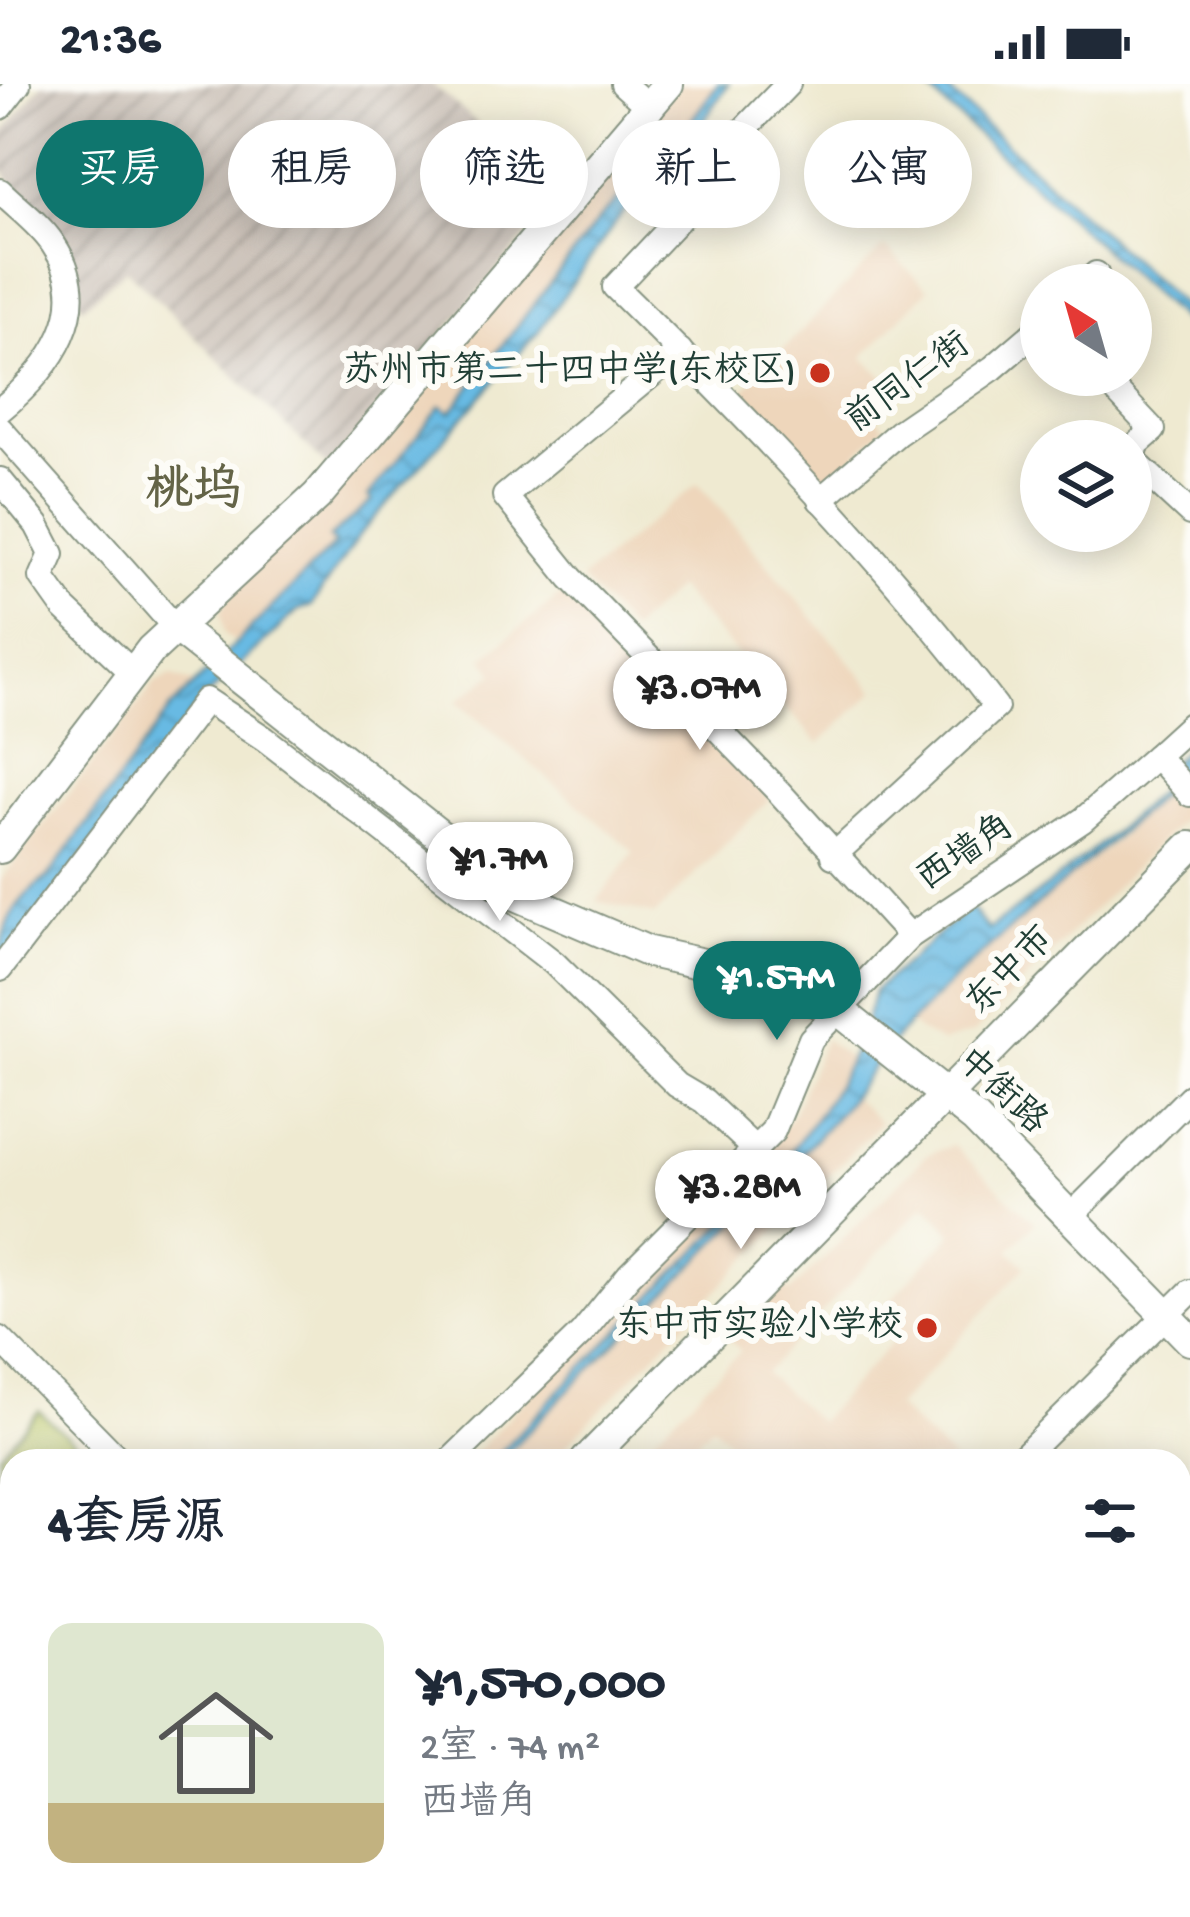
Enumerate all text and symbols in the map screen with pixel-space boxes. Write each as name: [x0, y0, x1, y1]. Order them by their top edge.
text: 21:36: [60, 16, 161, 69]
chip: 买房: [36, 120, 204, 228]
chip: 租房: [228, 120, 396, 228]
chip: 筛选: [420, 120, 588, 228]
chip: 新上: [612, 120, 780, 228]
chip: 公寓: [804, 120, 972, 228]
north arrow: [1020, 264, 1152, 396]
map controls: [1020, 264, 1152, 552]
street label: 前同仁街: [837, 324, 980, 445]
place label: 苏州市第二十四中学(东校区): [344, 350, 796, 395]
marker: 苏州市第二十四中学(东校区): [807, 360, 833, 386]
button: layers: [1020, 420, 1152, 552]
district label: 桃坞: [145, 463, 241, 523]
pin: ¥3.07M: [602, 651, 798, 753]
text: ¥3.07M: [640, 667, 760, 713]
street label: 西墙角: [909, 804, 1024, 903]
pin: ¥1.7M: [416, 822, 584, 924]
text: ¥1.7M: [453, 838, 547, 884]
street label: 东中市: [957, 918, 1065, 1026]
pin: ¥1.57M: [679, 941, 875, 1043]
text: ¥1.57M: [720, 957, 834, 1003]
street label: 中街路: [946, 1039, 1056, 1146]
pin: ¥3.28M: [643, 1150, 839, 1252]
text: ¥3.28M: [682, 1166, 800, 1212]
place label: 东中市实验小学校: [615, 1305, 903, 1350]
marker: 东中市实验小学校: [914, 1315, 940, 1341]
icon: filters: [1077, 1488, 1143, 1554]
text: 4套房源: [48, 1498, 225, 1558]
text: ¥1,570,000: [420, 1657, 665, 1717]
icon: home: [144, 1671, 288, 1815]
text: 2室 · 74 m²: [420, 1727, 600, 1773]
text: 西墙角: [420, 1783, 537, 1829]

